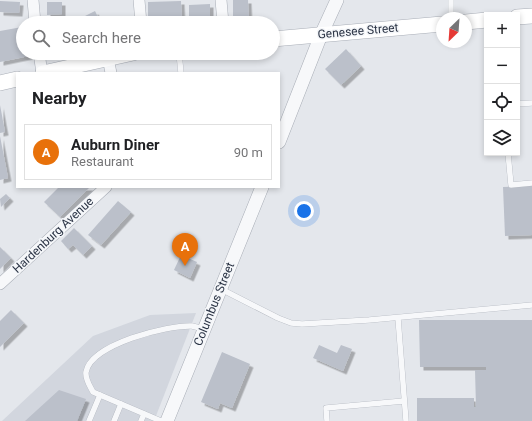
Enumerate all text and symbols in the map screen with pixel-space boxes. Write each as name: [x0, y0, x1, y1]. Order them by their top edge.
north arrow: [436, 12, 472, 48]
map controls: [484, 12, 520, 156]
button: +: [484, 12, 520, 48]
search box: [16, 16, 280, 60]
street label: Genesee Street: [317, 20, 399, 42]
icon: search: [30, 27, 52, 49]
text: Search here: [62, 29, 141, 47]
button: −: [484, 48, 520, 84]
button: locate: [484, 84, 520, 120]
text: Nearby: [32, 88, 87, 108]
button: layers: [484, 120, 520, 156]
text: Auburn Diner: [71, 136, 160, 154]
text: A: [42, 145, 50, 160]
text: 90 m: [234, 145, 263, 160]
text: Restaurant: [71, 154, 134, 169]
street label: Hardenburg Avenue: [10, 194, 96, 276]
your location: [294, 201, 314, 221]
pin: A: [172, 233, 198, 266]
street label: Columbus Street: [191, 260, 237, 348]

